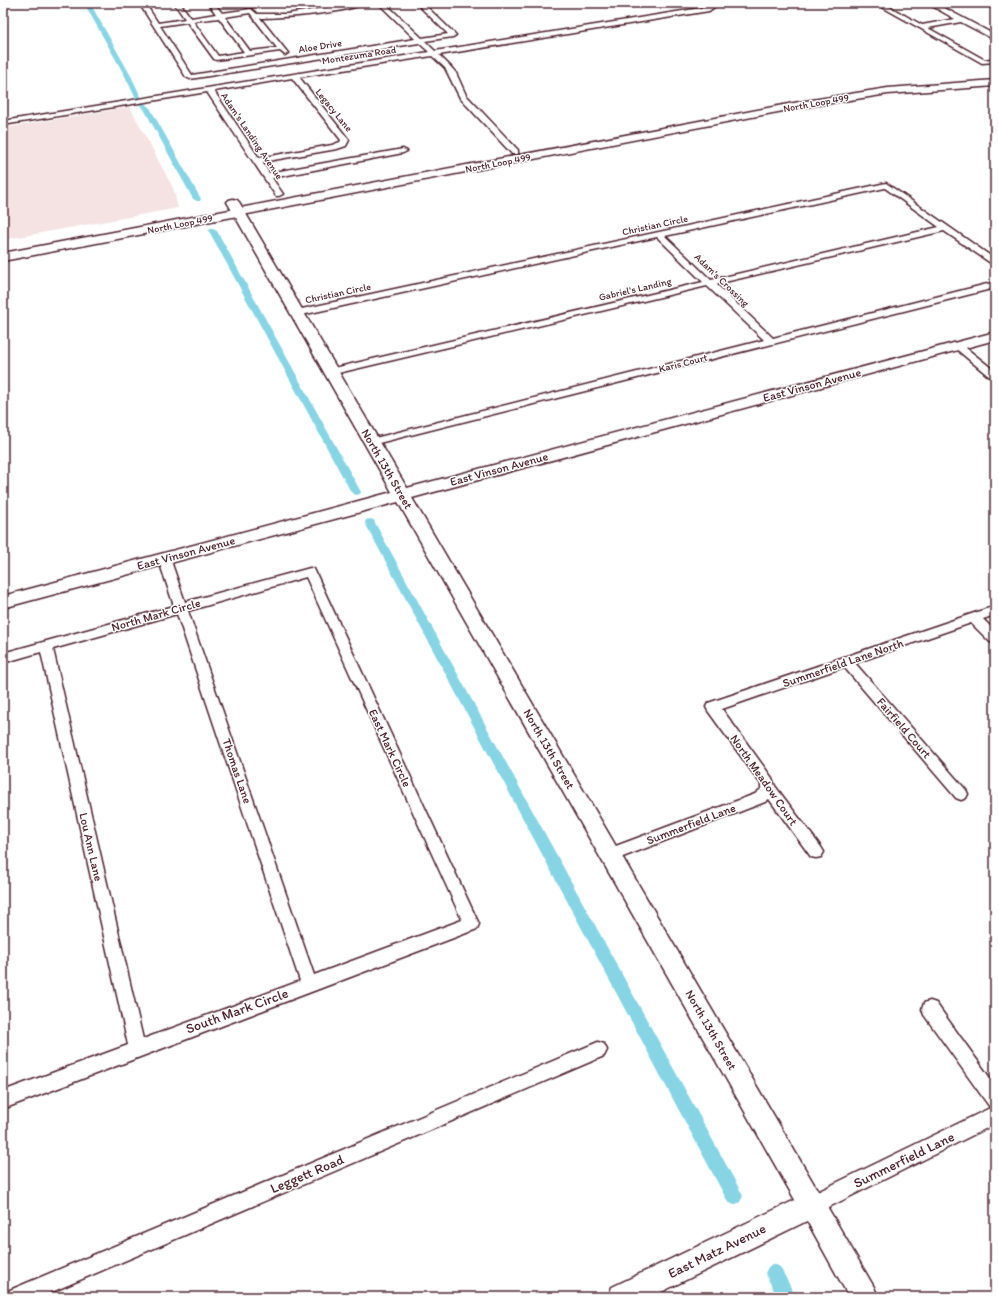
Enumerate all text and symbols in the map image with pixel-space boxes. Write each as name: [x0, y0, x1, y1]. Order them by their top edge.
street label: Aloe Drive: [297, 36, 343, 56]
street label: Montezuma Road: [321, 43, 398, 67]
street label: Legacy Lane: [313, 86, 356, 134]
street label: Adam's Landing Avenue: [218, 90, 286, 182]
street label: North Loop 499: [782, 91, 850, 115]
street label: North Loop 499: [464, 150, 532, 176]
street label: North Loop 499: [146, 211, 214, 237]
street label: Christian Circle: [621, 212, 689, 238]
street label: Adam's Crossing: [692, 250, 753, 310]
street label: Gabriel's Landing: [597, 274, 673, 304]
street label: Christian Circle: [304, 280, 372, 306]
street label: Karis Court: [657, 351, 709, 375]
street label: East Vinson Avenue: [761, 365, 863, 405]
street label: North 13th Street: [358, 427, 416, 512]
street label: East Vinson Avenue: [448, 449, 550, 489]
street label: East Vinson Avenue: [135, 533, 237, 573]
street label: North Mark Circle: [110, 596, 202, 634]
street label: Summerfield Lane North: [781, 636, 906, 690]
street label: Fairfield Court: [874, 695, 934, 761]
street label: East Mark Circle: [366, 707, 414, 789]
street label: North 13th Street: [520, 707, 578, 792]
street label: North Meadow Court: [727, 732, 801, 828]
street label: Thomas Lane: [219, 737, 255, 806]
street label: Summerfield Lane: [644, 800, 738, 847]
street label: Lou Ann Lane: [76, 811, 106, 883]
street label: South Mark Circle: [183, 984, 291, 1037]
street label: North 13th Street: [682, 988, 740, 1073]
street label: Summerfield Lane: [851, 1128, 957, 1192]
street label: Leggett Road: [268, 1151, 347, 1197]
street label: East Matz Avenue: [665, 1220, 769, 1282]

